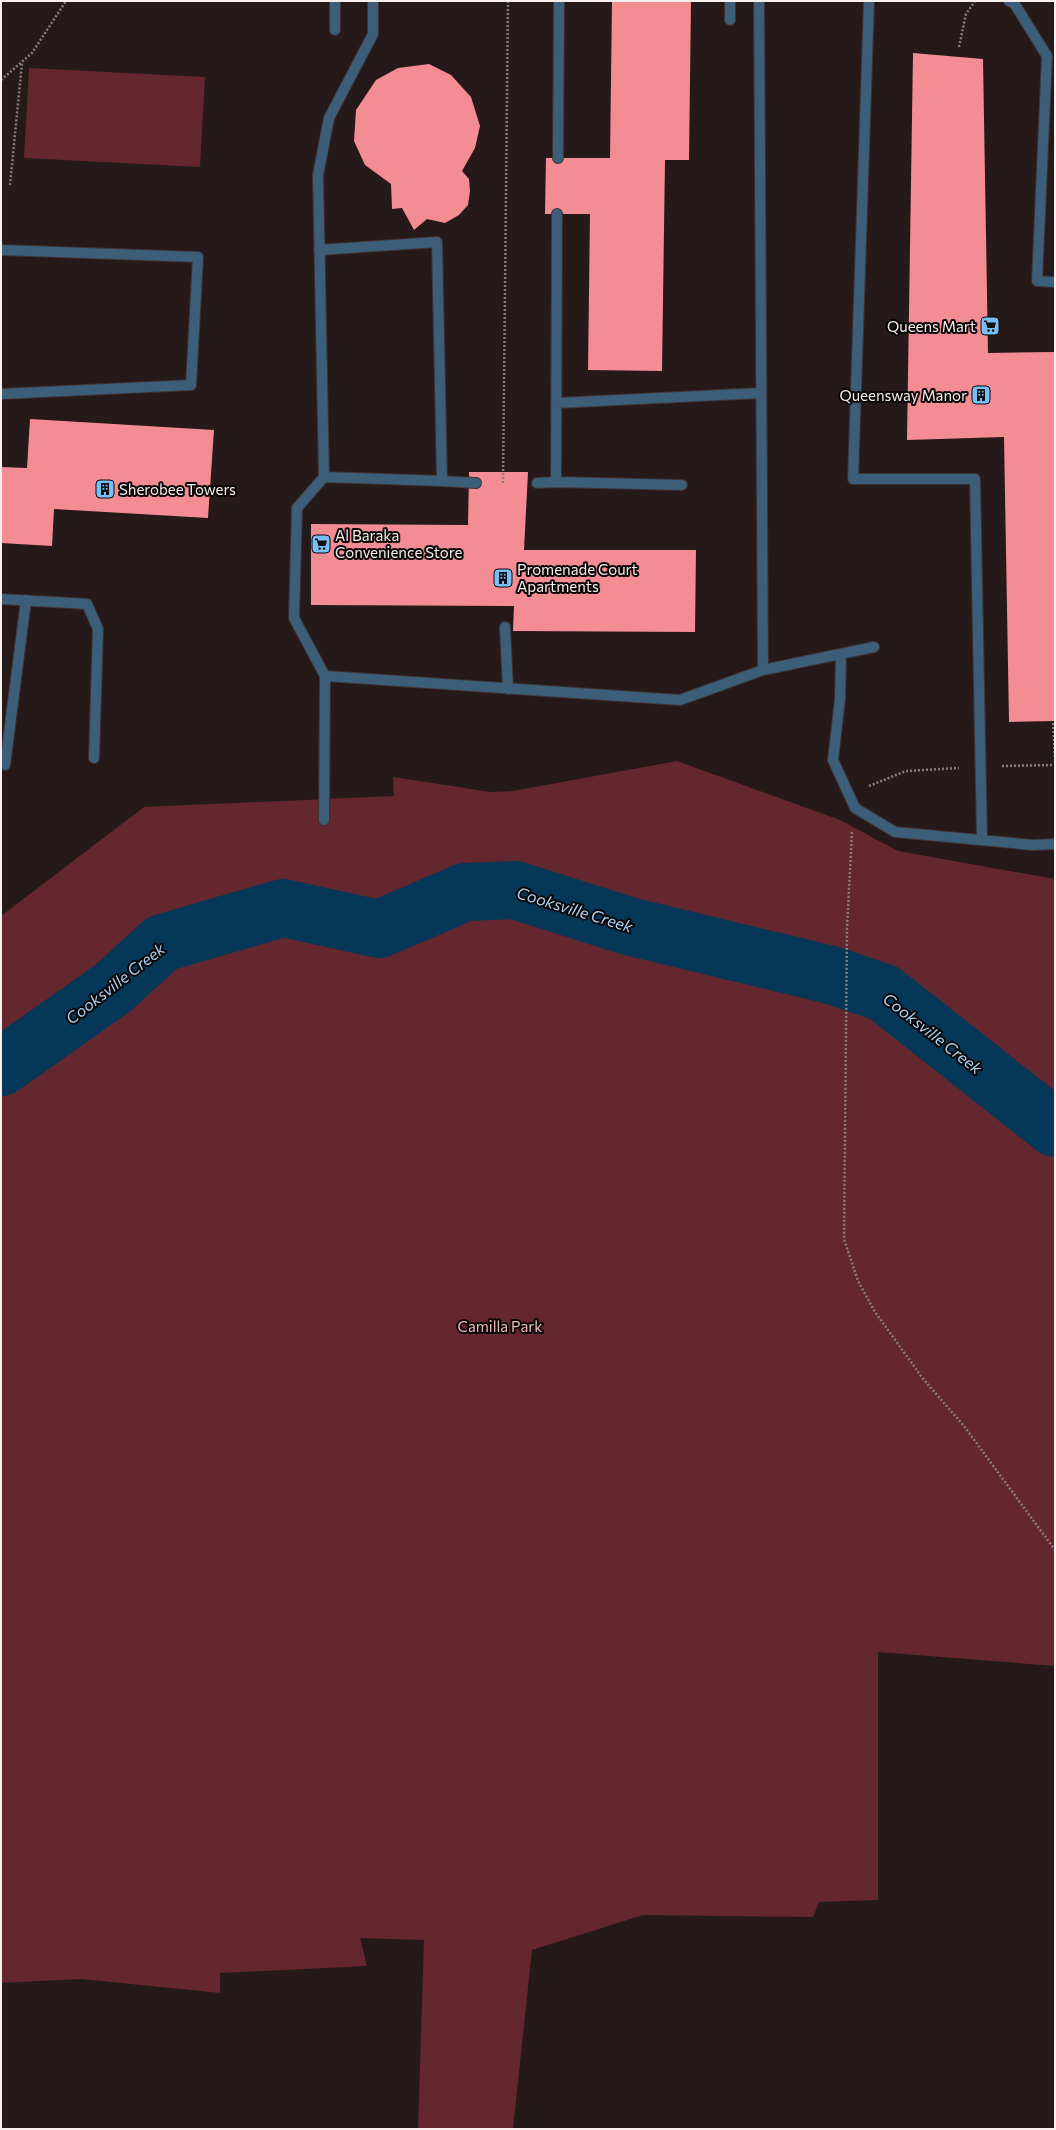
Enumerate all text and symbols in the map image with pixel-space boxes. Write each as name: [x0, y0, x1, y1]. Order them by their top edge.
supermarket icon: Queens Mart: [979, 315, 1001, 337]
place label: Queens Mart: [887, 317, 976, 335]
building icon: Queensway Manor: [970, 384, 992, 406]
place label: Queensway Manor: [839, 386, 967, 404]
building icon: Sherobee Towers: [94, 478, 116, 500]
place label: Sherobee Towers: [119, 480, 236, 498]
place label: Al Baraka Convenience Store: [335, 526, 463, 561]
supermarket icon: Al Baraka Convenience Store: [310, 533, 332, 555]
place label: Promenade Court Apartments: [517, 560, 638, 595]
building icon: Promenade Court Apartments: [492, 567, 514, 589]
water label: Cooksville Creek: [515, 882, 636, 936]
water label: Cooksville Creek: [62, 938, 168, 1028]
water label: Cooksville Creek: [880, 988, 986, 1078]
park label: Camilla Park: [458, 1317, 542, 1335]

